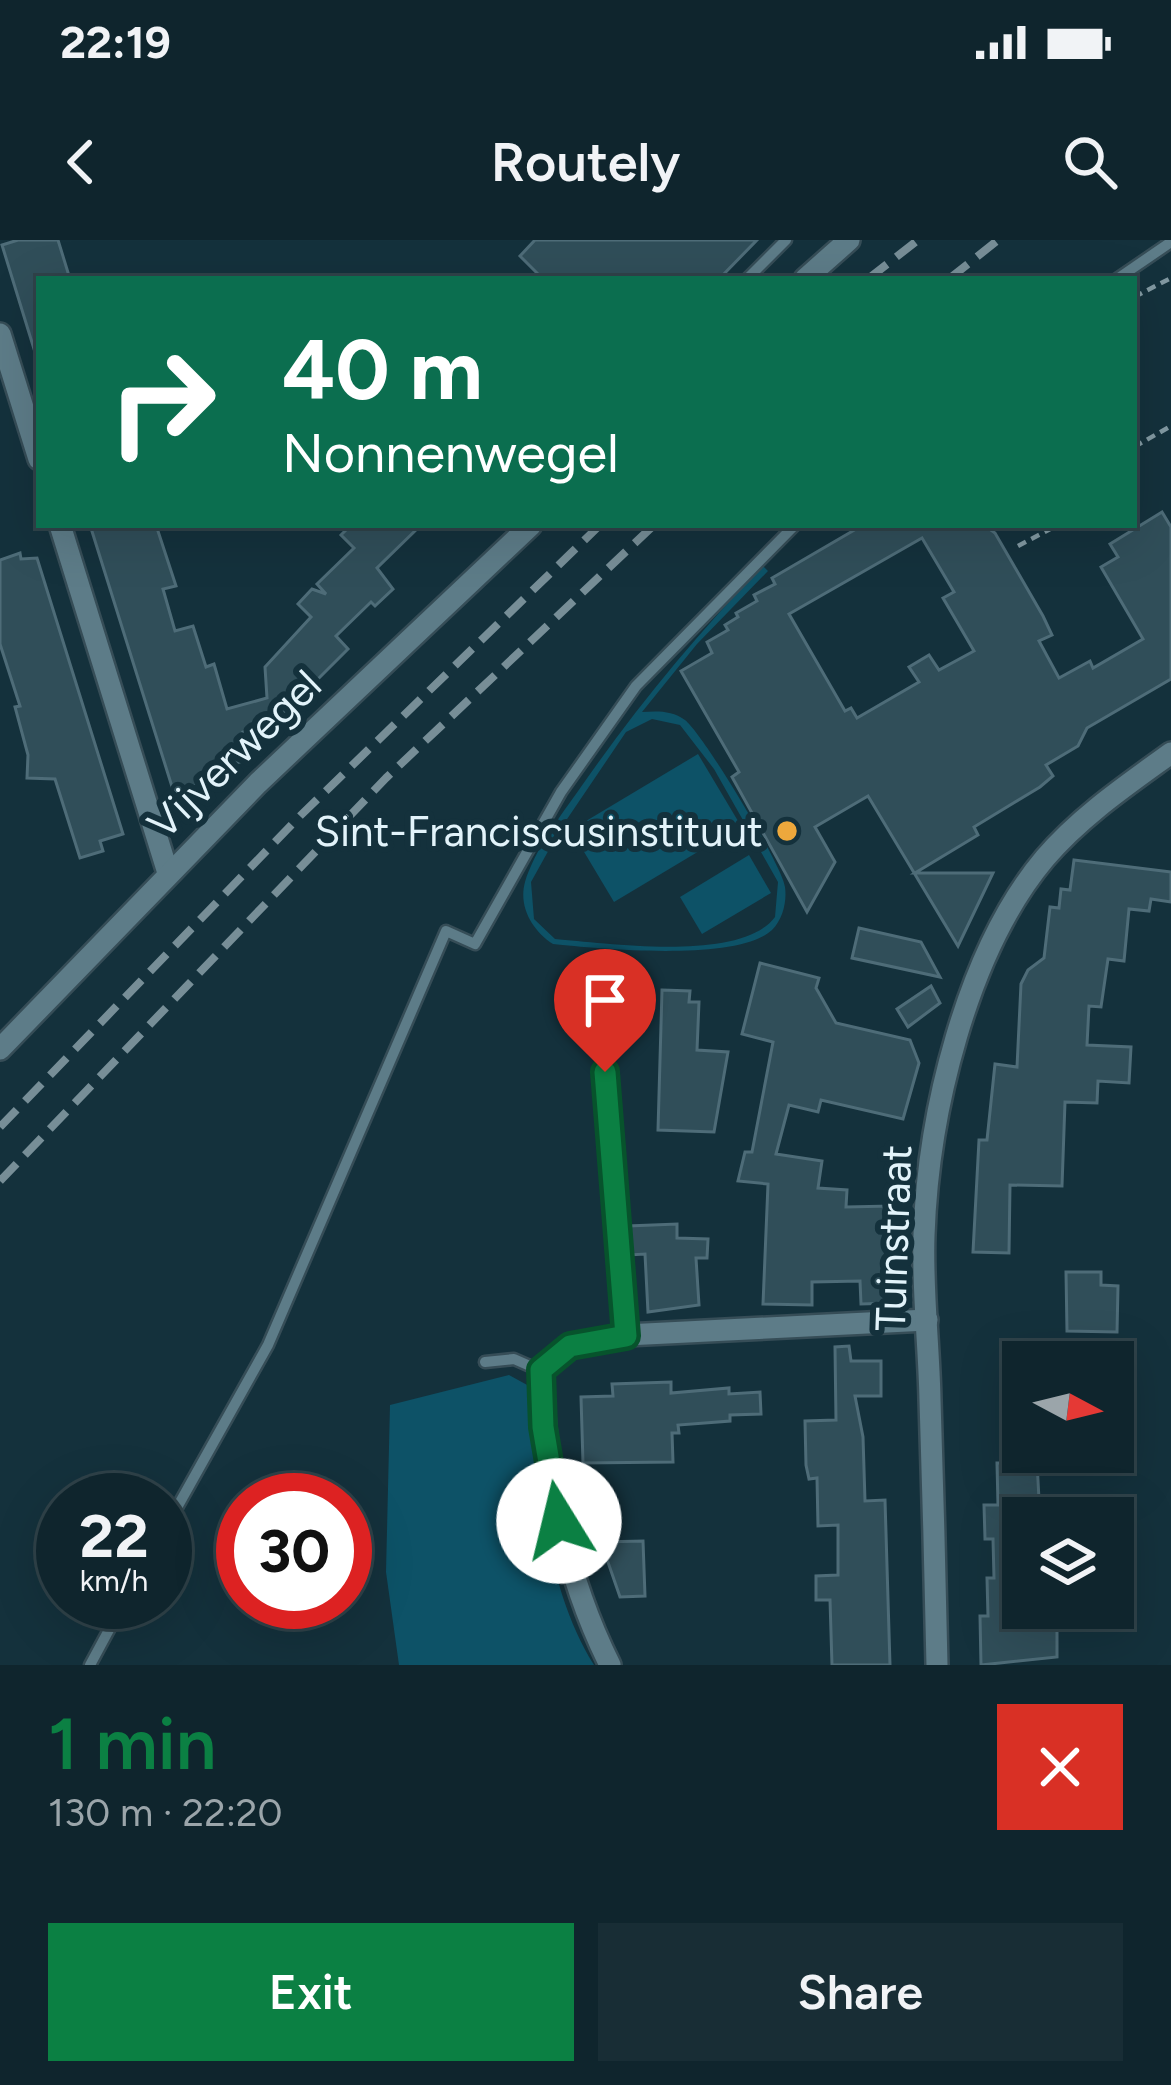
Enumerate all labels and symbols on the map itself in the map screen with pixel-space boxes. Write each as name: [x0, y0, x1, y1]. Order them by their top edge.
street label: Vijverwegel: [137, 659, 331, 849]
place label: Sint-Franciscusinstituut: [314, 806, 763, 857]
marker: Sint-Franciscusinstituut: [774, 818, 800, 844]
pin: [554, 949, 656, 1072]
street label: Tuinstraat: [865, 1144, 922, 1332]
north arrow: [1002, 1341, 1134, 1473]
position arrow: [496, 1458, 622, 1584]
speed limit sign: 30: [216, 1473, 372, 1629]

